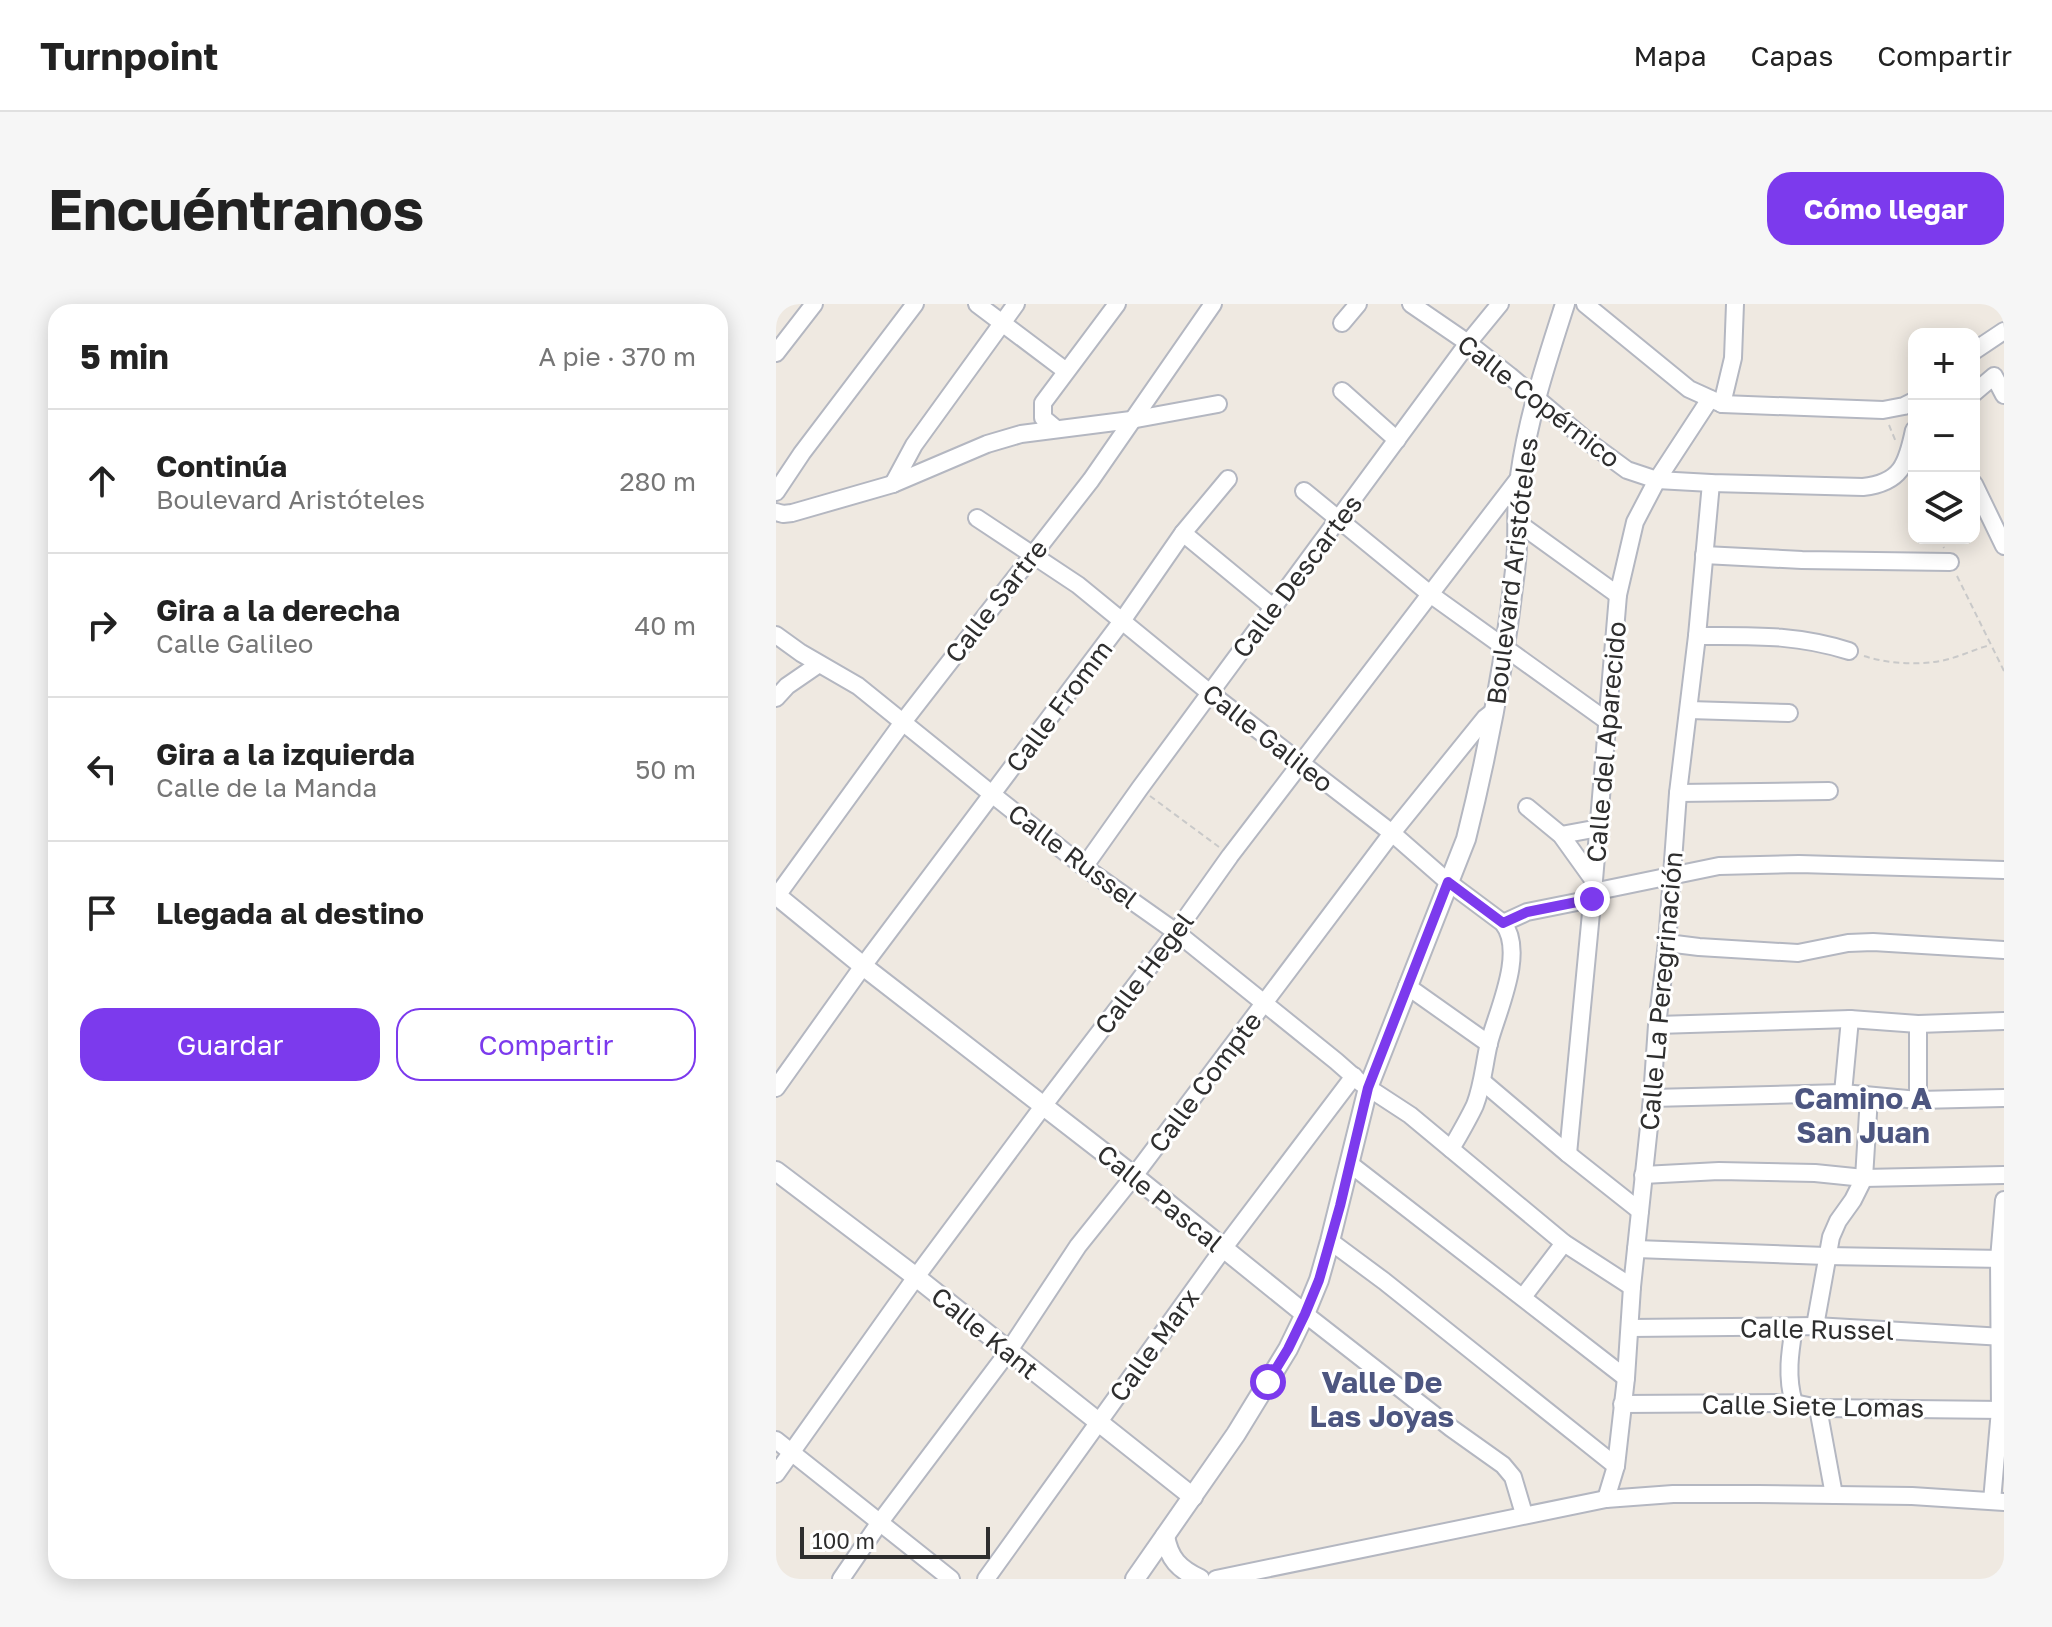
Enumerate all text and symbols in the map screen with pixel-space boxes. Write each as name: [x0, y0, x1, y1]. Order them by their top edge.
text: Turnpoint: [40, 33, 218, 78]
text: Mapa: [1634, 39, 1706, 72]
text: Capas: [1750, 39, 1833, 72]
text: Compartir: [1877, 39, 2012, 72]
button: Cómo llegar: [1767, 172, 2004, 245]
text: Encuéntranos: [48, 175, 424, 242]
street label: Calle Copérnico: [1452, 328, 1626, 474]
map controls: [1908, 328, 1980, 544]
button: +: [1908, 328, 1980, 400]
text: 5 min: [80, 336, 169, 376]
text: A pie · 370 m: [539, 341, 696, 372]
button: −: [1908, 400, 1980, 472]
street label: Boulevard Aristóteles: [1480, 436, 1544, 706]
text: Continúa: [156, 448, 287, 484]
icon: ahead: [80, 459, 124, 503]
text: 280 m: [619, 466, 696, 497]
button: layers: [1908, 472, 1980, 544]
text: Boulevard Aristóteles: [156, 484, 425, 515]
street label: Calle Descartes: [1226, 488, 1368, 664]
street label: Calle Sartre: [938, 533, 1054, 669]
text: Gira a la derecha: [156, 592, 400, 628]
icon: right: [80, 603, 124, 647]
text: 40 m: [635, 610, 696, 641]
street label: Calle del Aparecido: [1580, 620, 1632, 864]
text: Calle Galileo: [156, 628, 313, 659]
street label: Calle Fromm: [999, 634, 1119, 778]
street label: Calle Galileo: [1196, 677, 1340, 799]
text: Gira a la izquierda: [156, 736, 415, 772]
icon: left: [80, 747, 124, 791]
text: 50 m: [635, 754, 696, 785]
text: Calle de la Manda: [156, 772, 377, 803]
street label: Calle Russel: [1002, 797, 1144, 915]
street label: Calle La Peregrinación: [1633, 850, 1689, 1132]
route end: [1574, 881, 1610, 917]
icon: arrive: [80, 891, 124, 935]
text: Llegada al destino: [156, 895, 424, 931]
street label: Calle Hegel: [1088, 906, 1200, 1040]
street label: Calle Compte: [1142, 1006, 1268, 1158]
button: Guardar: [80, 1008, 380, 1081]
button: Compartir: [396, 1008, 696, 1081]
district label: Camino A San Juan: [1794, 1080, 1932, 1150]
street label: Calle Pascal: [1091, 1138, 1229, 1258]
street label: Calle Kant: [925, 1280, 1045, 1386]
street label: Calle Marx: [1103, 1282, 1205, 1408]
street label: Calle Russel: [1740, 1312, 1894, 1346]
route start: [1250, 1364, 1286, 1400]
district label: Valle De Las Joyas: [1310, 1364, 1454, 1434]
street label: Calle Siete Lomas: [1701, 1389, 1925, 1423]
scale bar: [800, 1523, 990, 1559]
text: 100 m: [812, 1527, 875, 1554]

